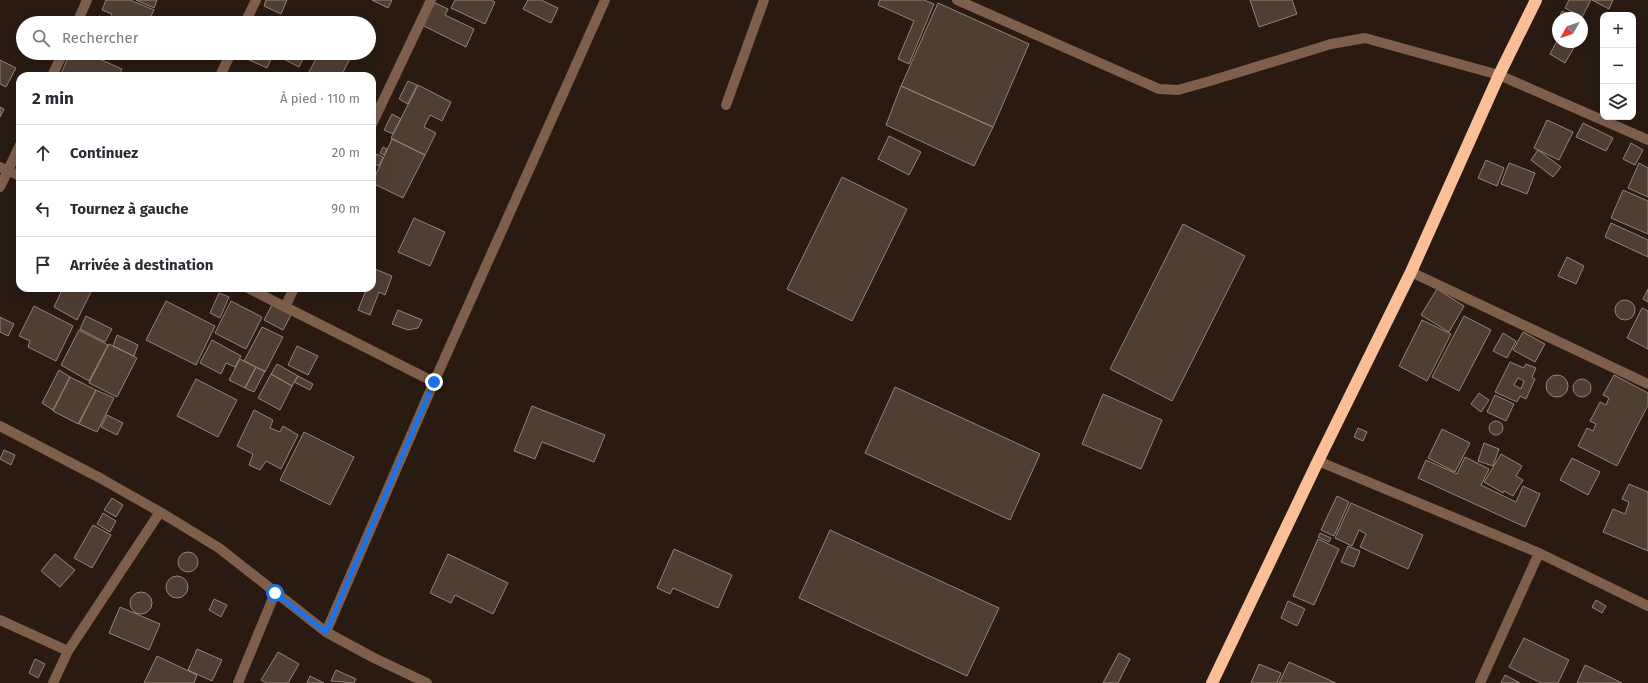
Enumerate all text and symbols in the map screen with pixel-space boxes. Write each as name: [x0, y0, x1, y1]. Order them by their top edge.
north arrow: [1552, 12, 1588, 48]
map controls: [1600, 12, 1636, 120]
button: +: [1600, 12, 1636, 48]
search box: [16, 16, 376, 60]
icon: search: [30, 27, 52, 49]
text: Rechercher: [62, 29, 138, 47]
button: −: [1600, 48, 1636, 84]
button: layers: [1600, 84, 1636, 120]
text: 2 min: [32, 88, 74, 109]
text: À pied · 110 m: [280, 91, 360, 106]
icon: ahead: [32, 142, 54, 164]
text: Continuez: [70, 144, 138, 162]
text: 20 m: [332, 145, 360, 160]
icon: left: [32, 198, 54, 220]
text: Tournez à gauche: [70, 200, 189, 218]
text: 90 m: [331, 201, 360, 216]
icon: arrive: [32, 254, 54, 276]
text: Arrivée à destination: [70, 256, 213, 274]
route end: [425, 373, 443, 391]
route start: [266, 584, 284, 602]

